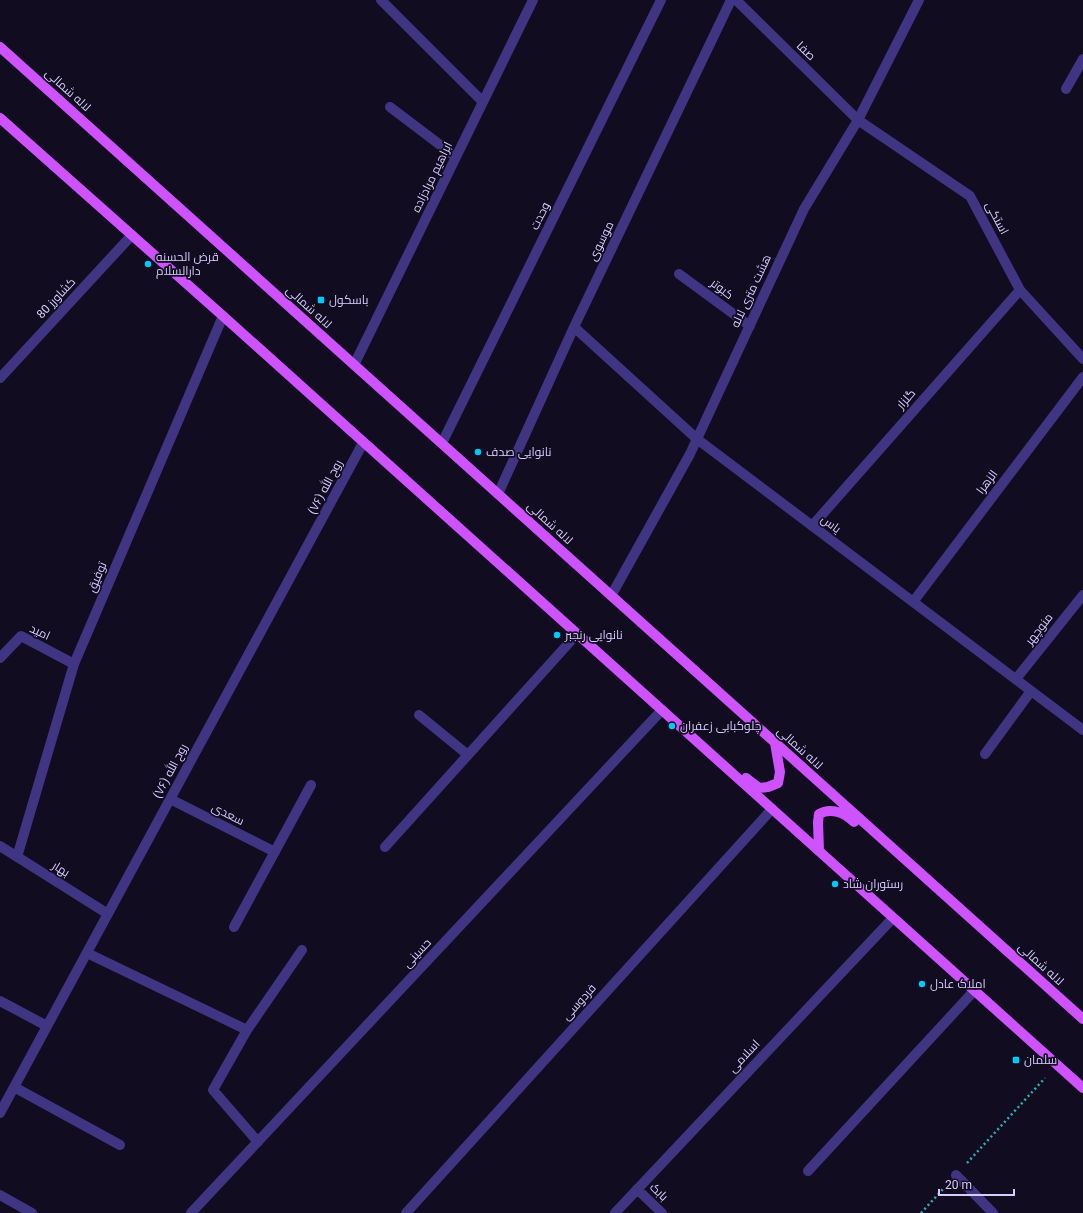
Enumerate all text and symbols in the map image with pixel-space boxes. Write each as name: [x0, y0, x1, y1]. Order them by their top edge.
street label: صفا: [794, 39, 818, 63]
street label: لاله شمالی: [42, 66, 94, 114]
street label: ابراهیم مرادزاده: [409, 139, 456, 215]
street label: استکی: [983, 199, 1011, 237]
street label: وحدت: [527, 200, 553, 232]
street label: موسوی: [585, 219, 617, 263]
place label: قرض الحسنه دارالسلام: [156, 250, 219, 279]
street label: هشت متری لاله: [728, 252, 774, 330]
marker: قرض الحسنه دارالسلام: [143, 259, 153, 269]
street label: کشاورز 80: [34, 275, 78, 321]
street label: کبوتر: [707, 275, 736, 302]
street label: لاله شمالی: [283, 283, 335, 331]
place label: باسکول: [329, 293, 369, 307]
marker: باسکول: [316, 295, 326, 305]
street label: گلزار: [893, 386, 918, 413]
place label: نانوایی صدف: [486, 445, 552, 459]
marker: نانوایی صدف: [473, 447, 483, 457]
street label: روح الله (۷۶): [304, 457, 346, 517]
street label: الزهرا: [973, 467, 1001, 497]
street label: لاله شمالی: [524, 499, 576, 547]
street label: یاس: [818, 512, 844, 536]
street label: توفیق: [84, 559, 110, 594]
street label: منوچهر: [1022, 610, 1057, 650]
street label: امید: [28, 621, 52, 643]
place label: نانوایی رنجبر: [564, 628, 623, 642]
marker: نانوایی رنجبر: [552, 630, 562, 640]
place label: چلوکبابی زعفران: [680, 719, 761, 735]
marker: چلوکبابی زعفران: [667, 721, 677, 731]
street label: لاله شمالی: [774, 724, 826, 772]
street label: روح الله (۷۶): [149, 741, 191, 801]
street label: سعدی: [209, 800, 247, 828]
street label: بهار: [49, 858, 72, 880]
place label: رستوران شاد: [843, 877, 903, 891]
marker: رستوران شاد: [830, 879, 840, 889]
street label: حسینی: [400, 936, 434, 970]
street label: لاله شمالی: [1015, 940, 1067, 988]
place label: املاک عادل: [930, 977, 986, 991]
marker: املاک عادل: [917, 979, 927, 989]
street label: فردوسی: [559, 981, 599, 1023]
street label: اسلامی: [725, 1037, 763, 1075]
place label: سلمان: [1024, 1053, 1057, 1067]
marker: سلمان: [1011, 1055, 1021, 1065]
scale bar: [939, 1171, 1014, 1197]
text: 20 m: [945, 1178, 972, 1192]
street label: بابک: [647, 1180, 671, 1204]

